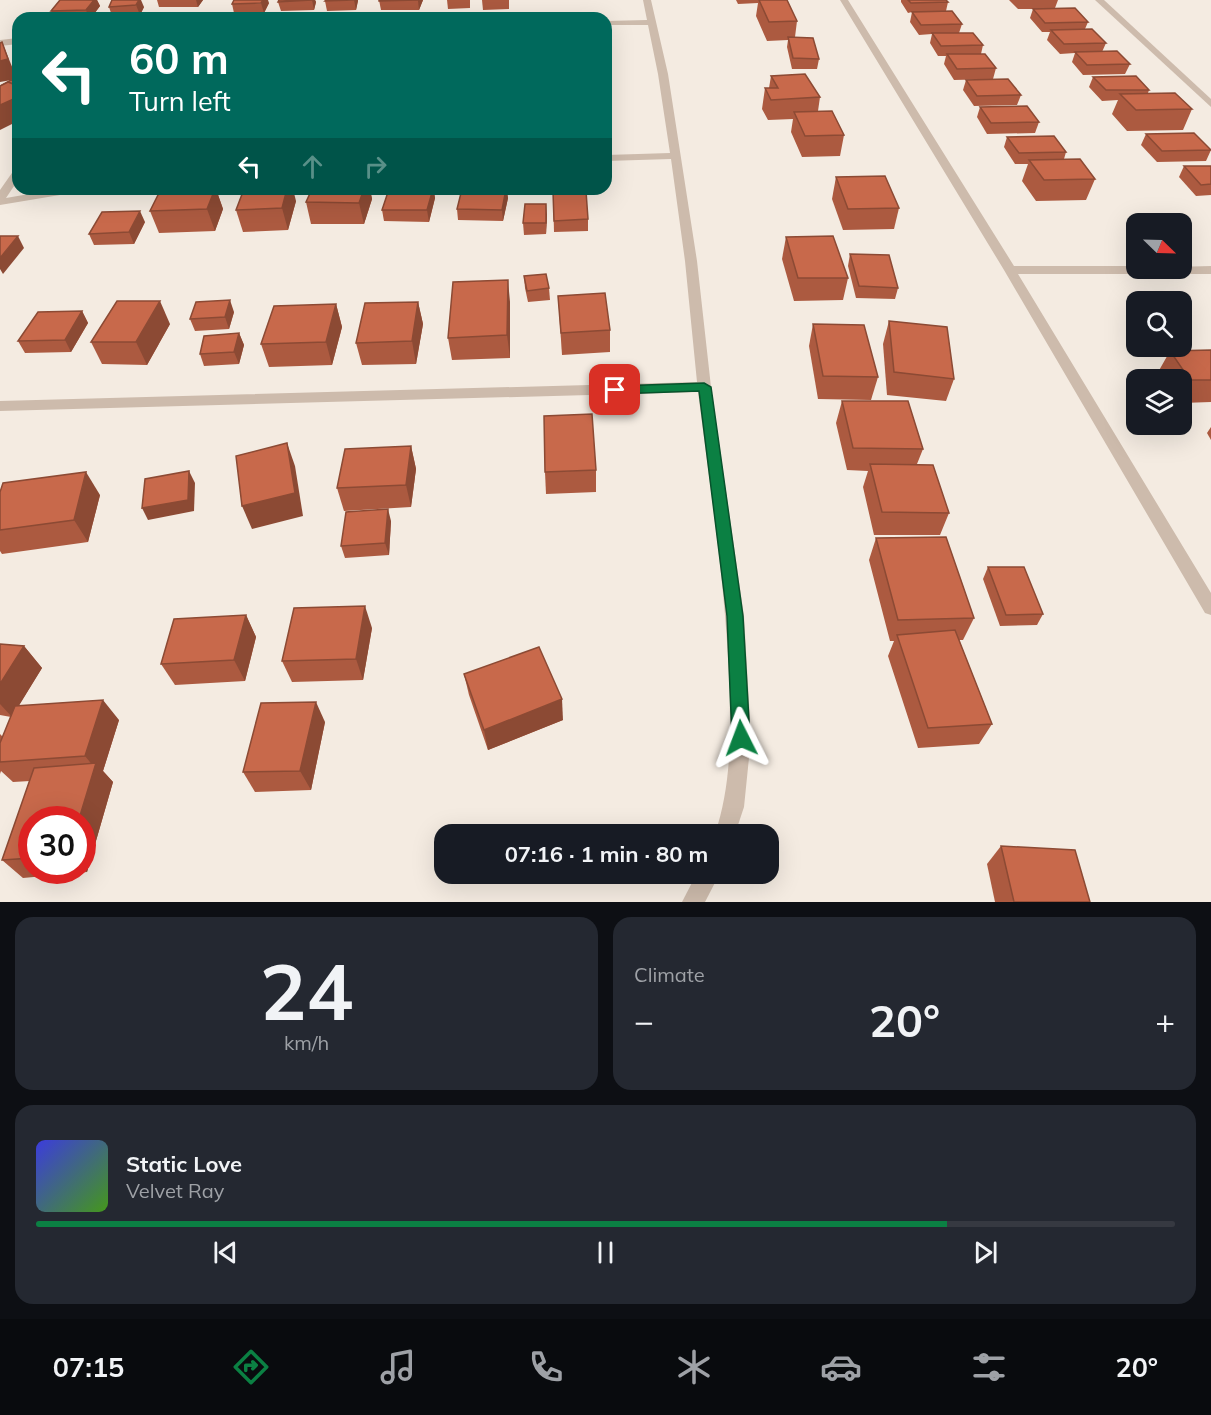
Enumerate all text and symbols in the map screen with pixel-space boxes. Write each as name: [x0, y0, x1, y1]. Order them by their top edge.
text: 60 m: [129, 32, 229, 85]
icon: left: [30, 36, 108, 114]
text: Turn left: [129, 84, 231, 118]
icon: left: [233, 150, 266, 183]
icon: ahead: [296, 150, 329, 183]
icon: right: [359, 150, 392, 183]
north arrow: [1126, 213, 1192, 279]
map controls: [1126, 213, 1192, 435]
button: search: [1126, 291, 1192, 357]
pin: [589, 364, 640, 415]
button: layers: [1126, 369, 1192, 435]
icon: arrive: [598, 373, 631, 406]
position arrow: [709, 706, 773, 770]
speed limit sign: 30: [18, 806, 96, 884]
text: 07:16 · 1 min · 80 m: [505, 840, 708, 868]
text: 24: [260, 942, 353, 1040]
text: Climate: [634, 962, 705, 987]
text: 20°: [869, 992, 940, 1048]
text: −: [634, 1000, 654, 1041]
text: +: [1155, 1000, 1175, 1041]
text: km/h: [284, 1030, 329, 1055]
text: Static Love: [126, 1150, 242, 1178]
text: Velvet Ray: [126, 1178, 224, 1203]
icon: previous: [209, 1236, 242, 1269]
icon: pause: [589, 1236, 622, 1269]
icon: next: [969, 1236, 1002, 1269]
icon: directions: [230, 1346, 272, 1388]
icon: music: [377, 1346, 419, 1388]
icon: phone: [525, 1346, 567, 1388]
icon: climate: [673, 1346, 715, 1388]
icon: car: [820, 1346, 862, 1388]
icon: filters: [968, 1346, 1010, 1388]
text: 07:15: [53, 1350, 124, 1384]
text: 20°: [1115, 1350, 1158, 1384]

